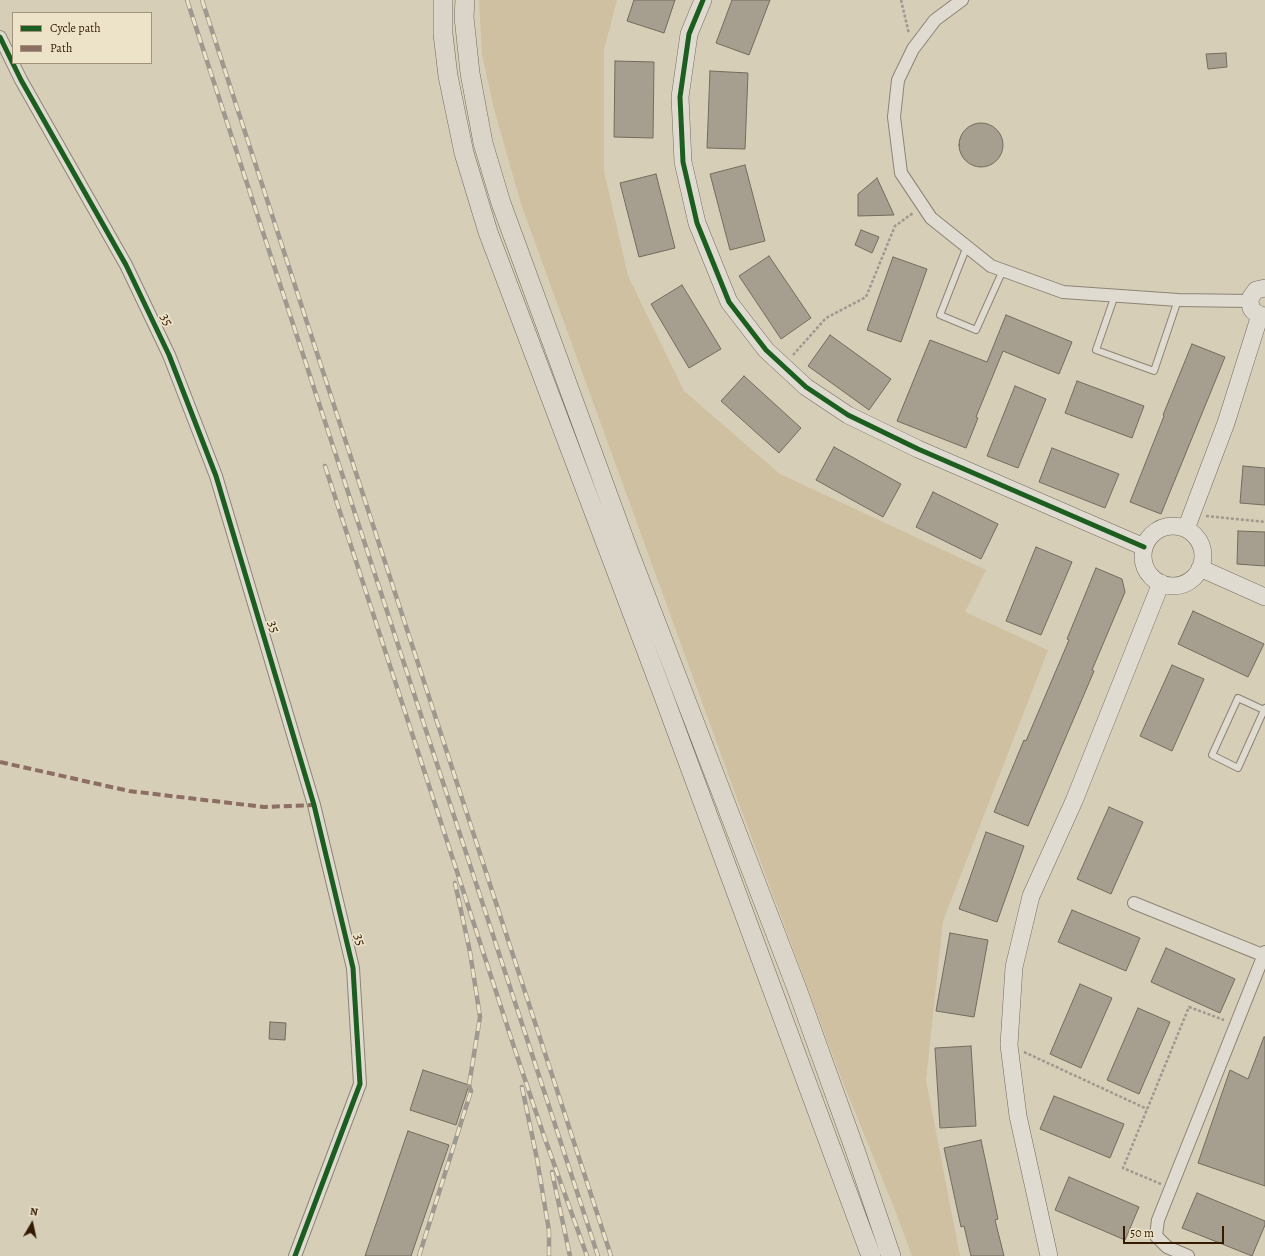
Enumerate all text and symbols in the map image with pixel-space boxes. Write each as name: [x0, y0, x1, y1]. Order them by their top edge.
legend: [12, 12, 152, 64]
text: Cycle path: [50, 20, 101, 36]
text: Path: [50, 40, 72, 56]
street label: 35: [156, 311, 176, 329]
street label: 35: [263, 619, 283, 635]
street label: 35: [349, 932, 369, 948]
north arrow: [12, 1204, 52, 1244]
text: N: [29, 1204, 39, 1220]
scale bar: [1125, 1218, 1226, 1244]
text: 50 m: [1130, 1225, 1154, 1241]

